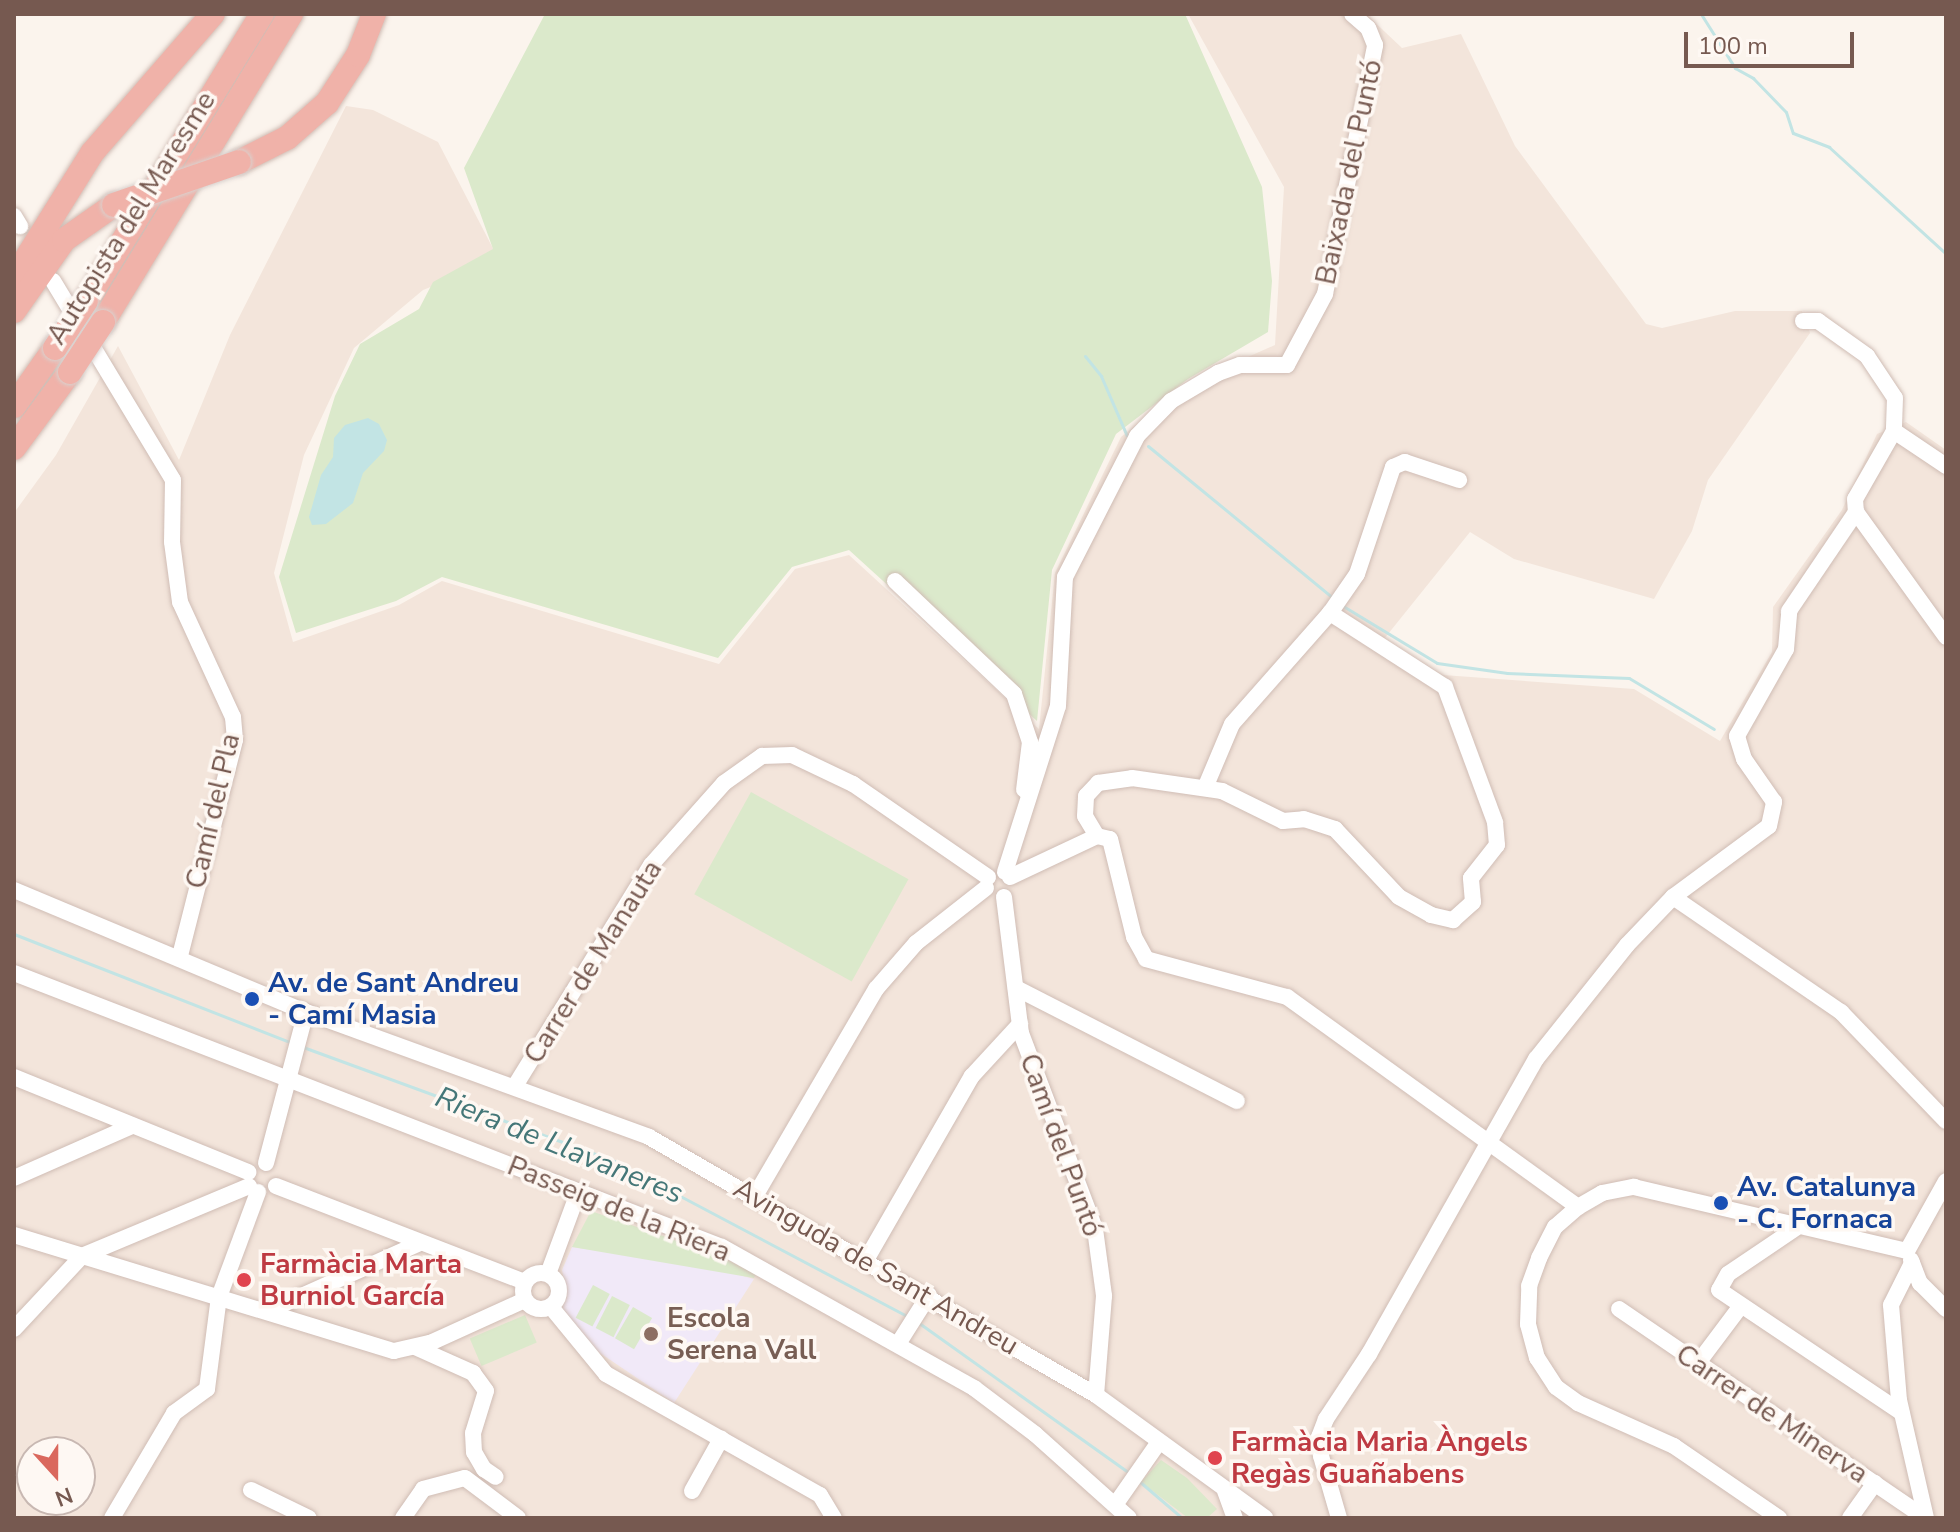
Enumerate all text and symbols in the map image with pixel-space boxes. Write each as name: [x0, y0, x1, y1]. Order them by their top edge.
scale bar: [1688, 16, 1858, 66]
text: 100 m: [1698, 30, 1768, 62]
street label: Baixada del Puntó: [1309, 56, 1389, 288]
street label: Autopista del Maresme: [39, 85, 223, 351]
street label: Camí del Pla: [179, 730, 247, 892]
street label: Carrer de Manauta: [517, 854, 669, 1070]
place label: Av. de Sant Andreu - Camí Masia: [268, 966, 519, 1032]
marker: Av. de Sant Andreu - Camí Masia: [243, 990, 261, 1008]
street label: Camí del Puntó: [1012, 1049, 1110, 1241]
water label: Riera de Llavaneres: [430, 1080, 688, 1212]
street label: Passeig de la Riera: [503, 1149, 735, 1269]
place label: Av. Catalunya - C. Fornaca: [1737, 1170, 1916, 1236]
street label: Avinguda de Sant Andreu: [728, 1172, 1024, 1362]
marker: Av. Catalunya - C. Fornaca: [1712, 1194, 1730, 1212]
place label: Farmàcia Marta Burniol García: [260, 1247, 462, 1313]
marker: Farmàcia Marta Burniol García: [235, 1271, 253, 1289]
place label: Escola Serena Vall: [667, 1301, 816, 1367]
marker: Escola Serena Vall: [642, 1325, 660, 1343]
street label: Carrer de Minerva: [1669, 1337, 1875, 1491]
place label: Farmàcia Maria Àngels Regàs Guañabens: [1231, 1425, 1528, 1491]
north arrow: [16, 1436, 96, 1516]
marker: Farmàcia Maria Àngels Regàs Guañabens: [1206, 1449, 1224, 1467]
text: N: [51, 1480, 77, 1513]

